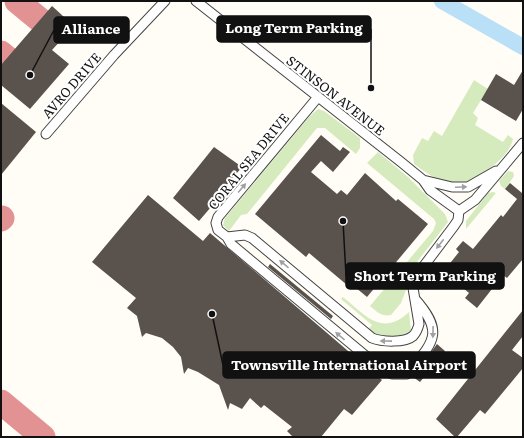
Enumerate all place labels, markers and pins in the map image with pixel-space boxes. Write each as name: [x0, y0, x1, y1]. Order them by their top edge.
callout: Long Term Parking: [217, 16, 371, 42]
callout: Alliance: [54, 17, 129, 43]
callout: Short Term Parking: [346, 263, 504, 289]
callout: Townsville International Airport: [223, 352, 475, 378]

